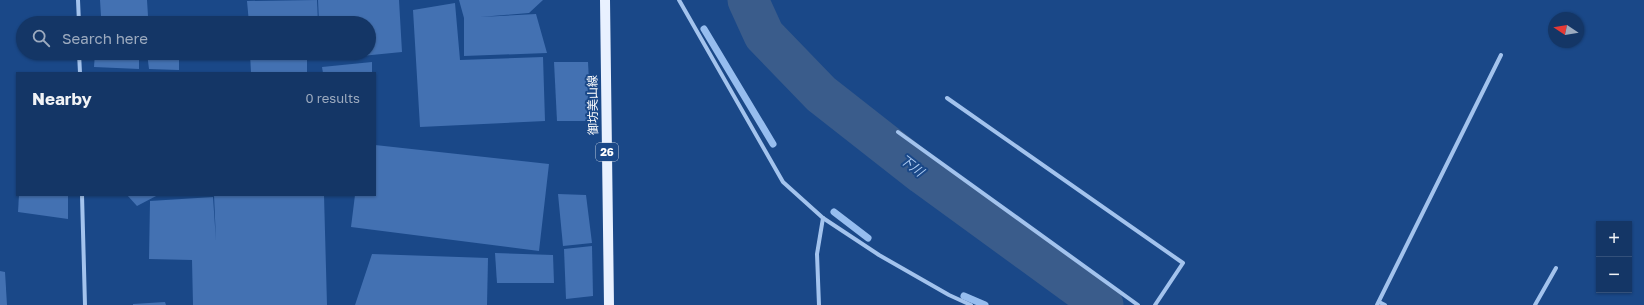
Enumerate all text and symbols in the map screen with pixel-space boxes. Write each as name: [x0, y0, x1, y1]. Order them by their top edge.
north arrow: [1548, 12, 1584, 48]
search box: [16, 16, 376, 60]
icon: search: [30, 27, 52, 49]
text: Search here: [62, 29, 148, 47]
street label: 御坊美山線: [584, 75, 601, 135]
text: Nearby: [32, 88, 92, 109]
text: 0 results: [305, 90, 360, 106]
road number: 26: [596, 143, 618, 161]
water label: 下川: [897, 151, 929, 181]
map controls: [1596, 221, 1632, 293]
button: +: [1596, 221, 1632, 257]
button: −: [1596, 257, 1632, 293]

